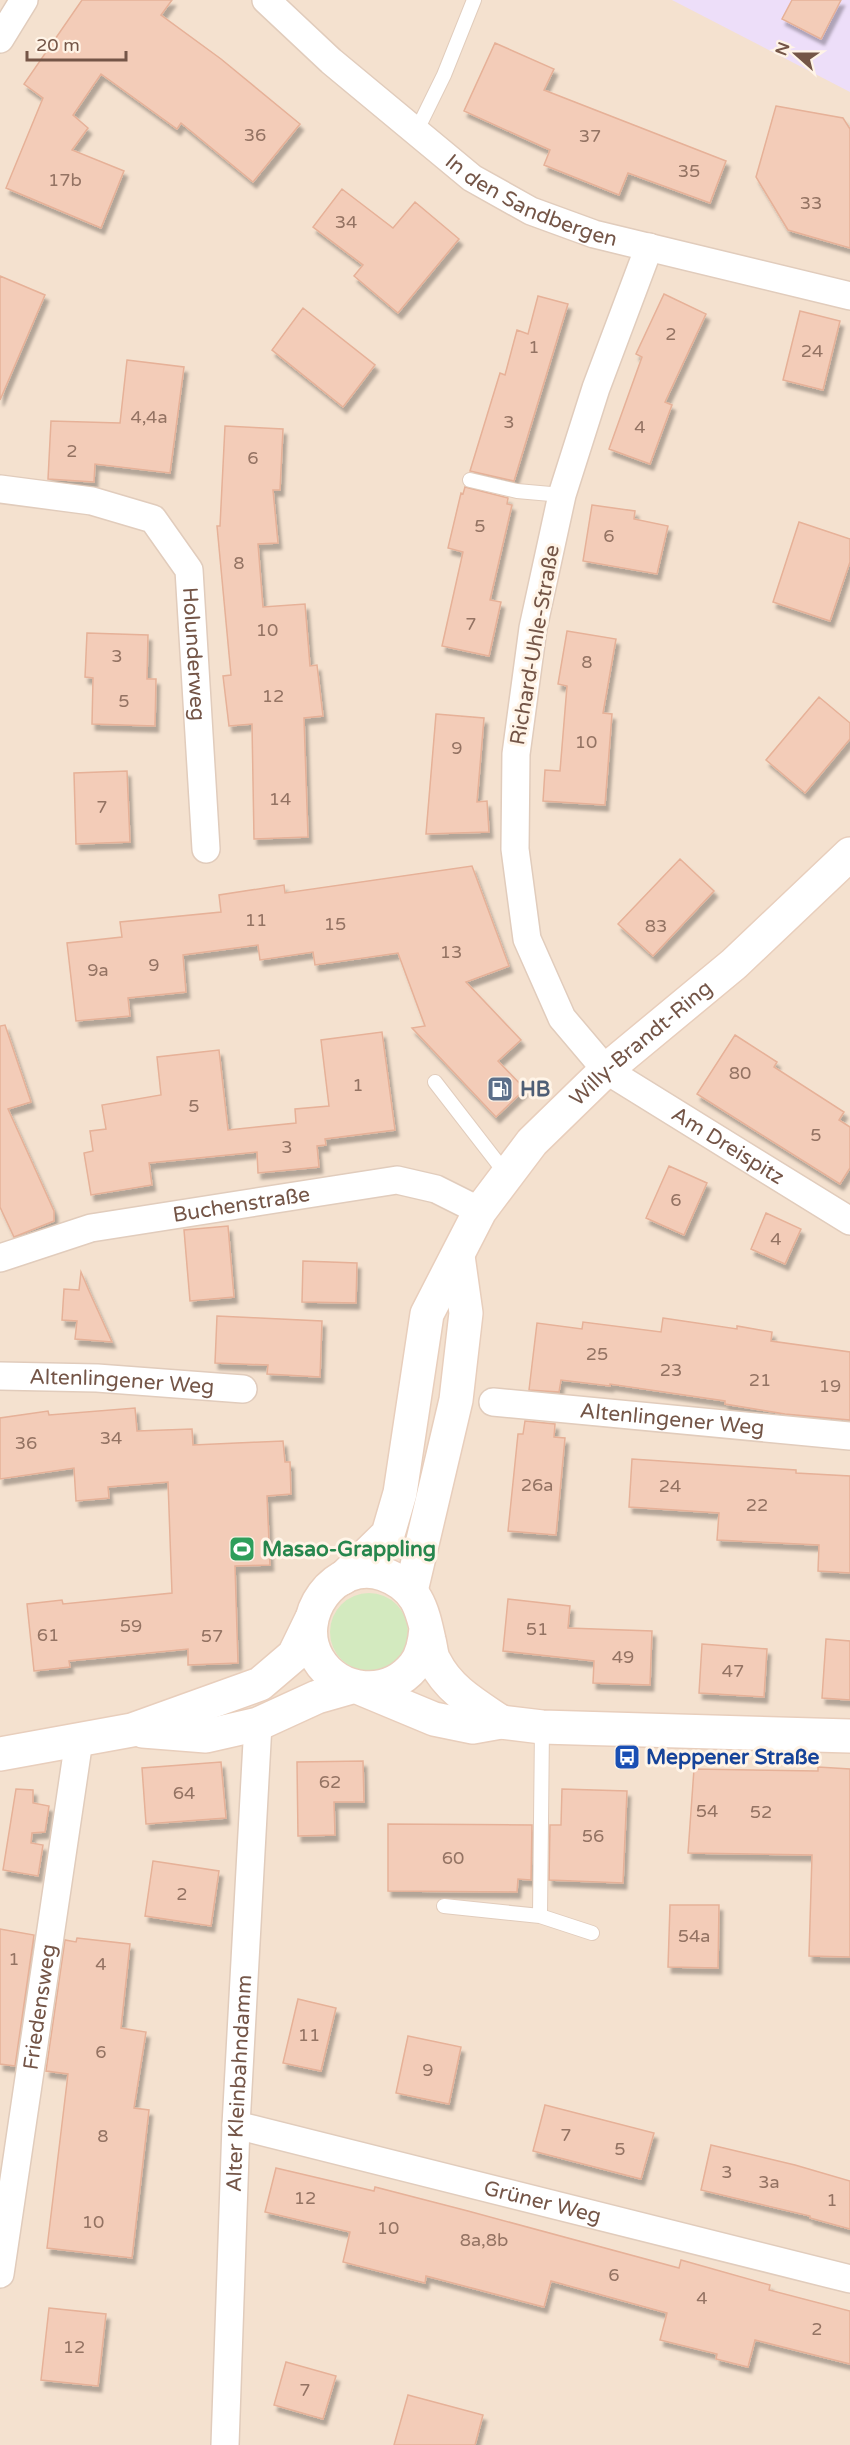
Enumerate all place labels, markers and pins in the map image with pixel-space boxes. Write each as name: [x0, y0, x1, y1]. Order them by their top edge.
fuel station icon: HB: [485, 1074, 515, 1104]
place label: HB: [520, 1077, 550, 1102]
sports icon: Masao-Grappling: [227, 1534, 257, 1564]
place label: Masao-Grappling: [262, 1537, 436, 1562]
bus stop icon: Meppener Straße: [612, 1742, 642, 1772]
place label: Meppener Straße: [646, 1745, 820, 1770]

